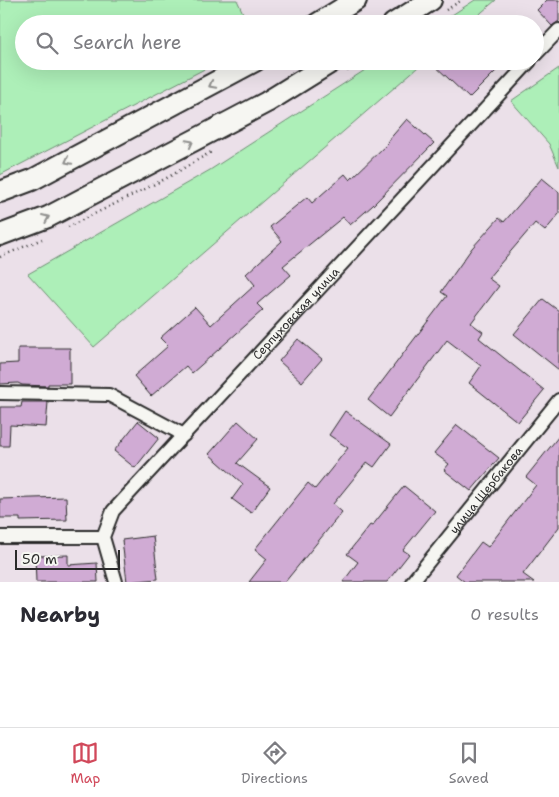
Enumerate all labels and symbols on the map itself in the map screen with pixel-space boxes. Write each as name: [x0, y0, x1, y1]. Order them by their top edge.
one-way arrow: [208, 78, 217, 88]
one-way arrow: [184, 139, 193, 149]
one-way arrow: [65, 154, 74, 164]
one-way arrow: [41, 213, 50, 224]
street label: Серпуховская улица: [249, 263, 343, 363]
street label: улица Щербакова: [446, 443, 527, 537]
scale bar: [15, 547, 120, 570]

